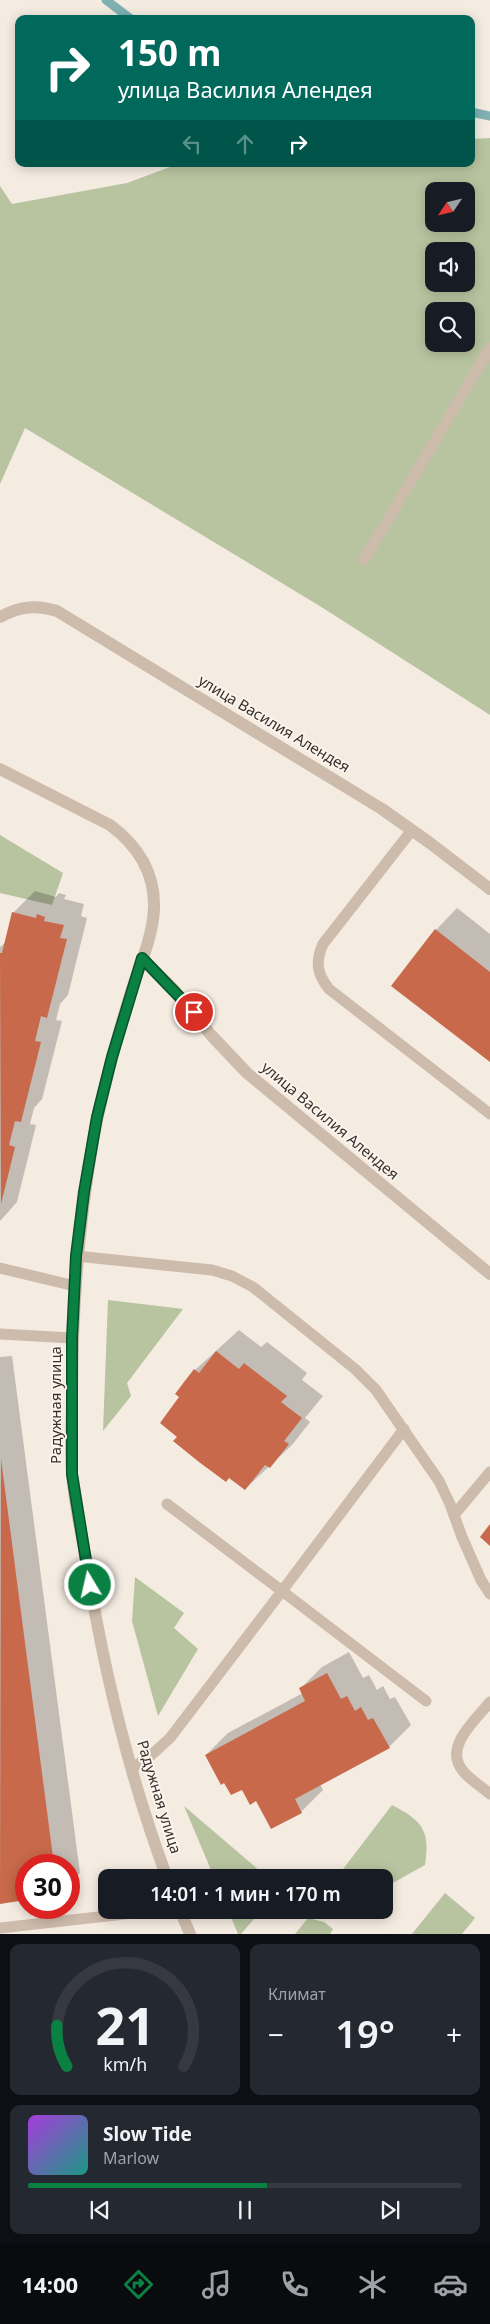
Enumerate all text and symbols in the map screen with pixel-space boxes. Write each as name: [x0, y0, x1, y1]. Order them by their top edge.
text: 150 m: [118, 29, 221, 76]
icon: right: [35, 35, 100, 100]
text: улица Василия Алендея: [118, 74, 373, 104]
icon: left: [178, 130, 206, 158]
icon: ahead: [231, 130, 259, 158]
icon: right: [284, 130, 312, 158]
north arrow: [425, 182, 475, 232]
map controls: [425, 182, 475, 352]
button: sound: [425, 242, 475, 292]
button: search: [425, 302, 475, 352]
street label: улица Василия Алендея: [195, 670, 354, 776]
pin: [173, 991, 215, 1033]
icon: arrive: [180, 998, 208, 1026]
street label: улица Василия Алендея: [258, 1057, 404, 1184]
street label: Радужная улица: [45, 1346, 65, 1464]
position arrow: [63, 1558, 115, 1610]
street label: Радужная улица: [133, 1737, 187, 1856]
speed limit sign: 30: [15, 1854, 80, 1919]
text: 14:01 · 1 мин · 170 m: [150, 1881, 341, 1907]
text: Климат: [268, 1983, 326, 2005]
text: 21: [95, 1989, 155, 2060]
text: 19°: [335, 2007, 395, 2059]
text: −: [268, 2015, 284, 2053]
text: +: [446, 2015, 462, 2053]
text: km/h: [103, 2052, 147, 2076]
text: Slow Tide: [103, 2121, 192, 2147]
text: Marlow: [103, 2147, 159, 2169]
icon: previous: [86, 2196, 114, 2224]
icon: pause: [231, 2196, 259, 2224]
icon: next: [376, 2196, 404, 2224]
icon: directions: [121, 2267, 156, 2302]
icon: music: [199, 2267, 234, 2302]
icon: phone: [277, 2267, 312, 2302]
icon: climate: [355, 2267, 390, 2302]
icon: car: [433, 2267, 468, 2302]
text: 14:00: [22, 2269, 78, 2299]

